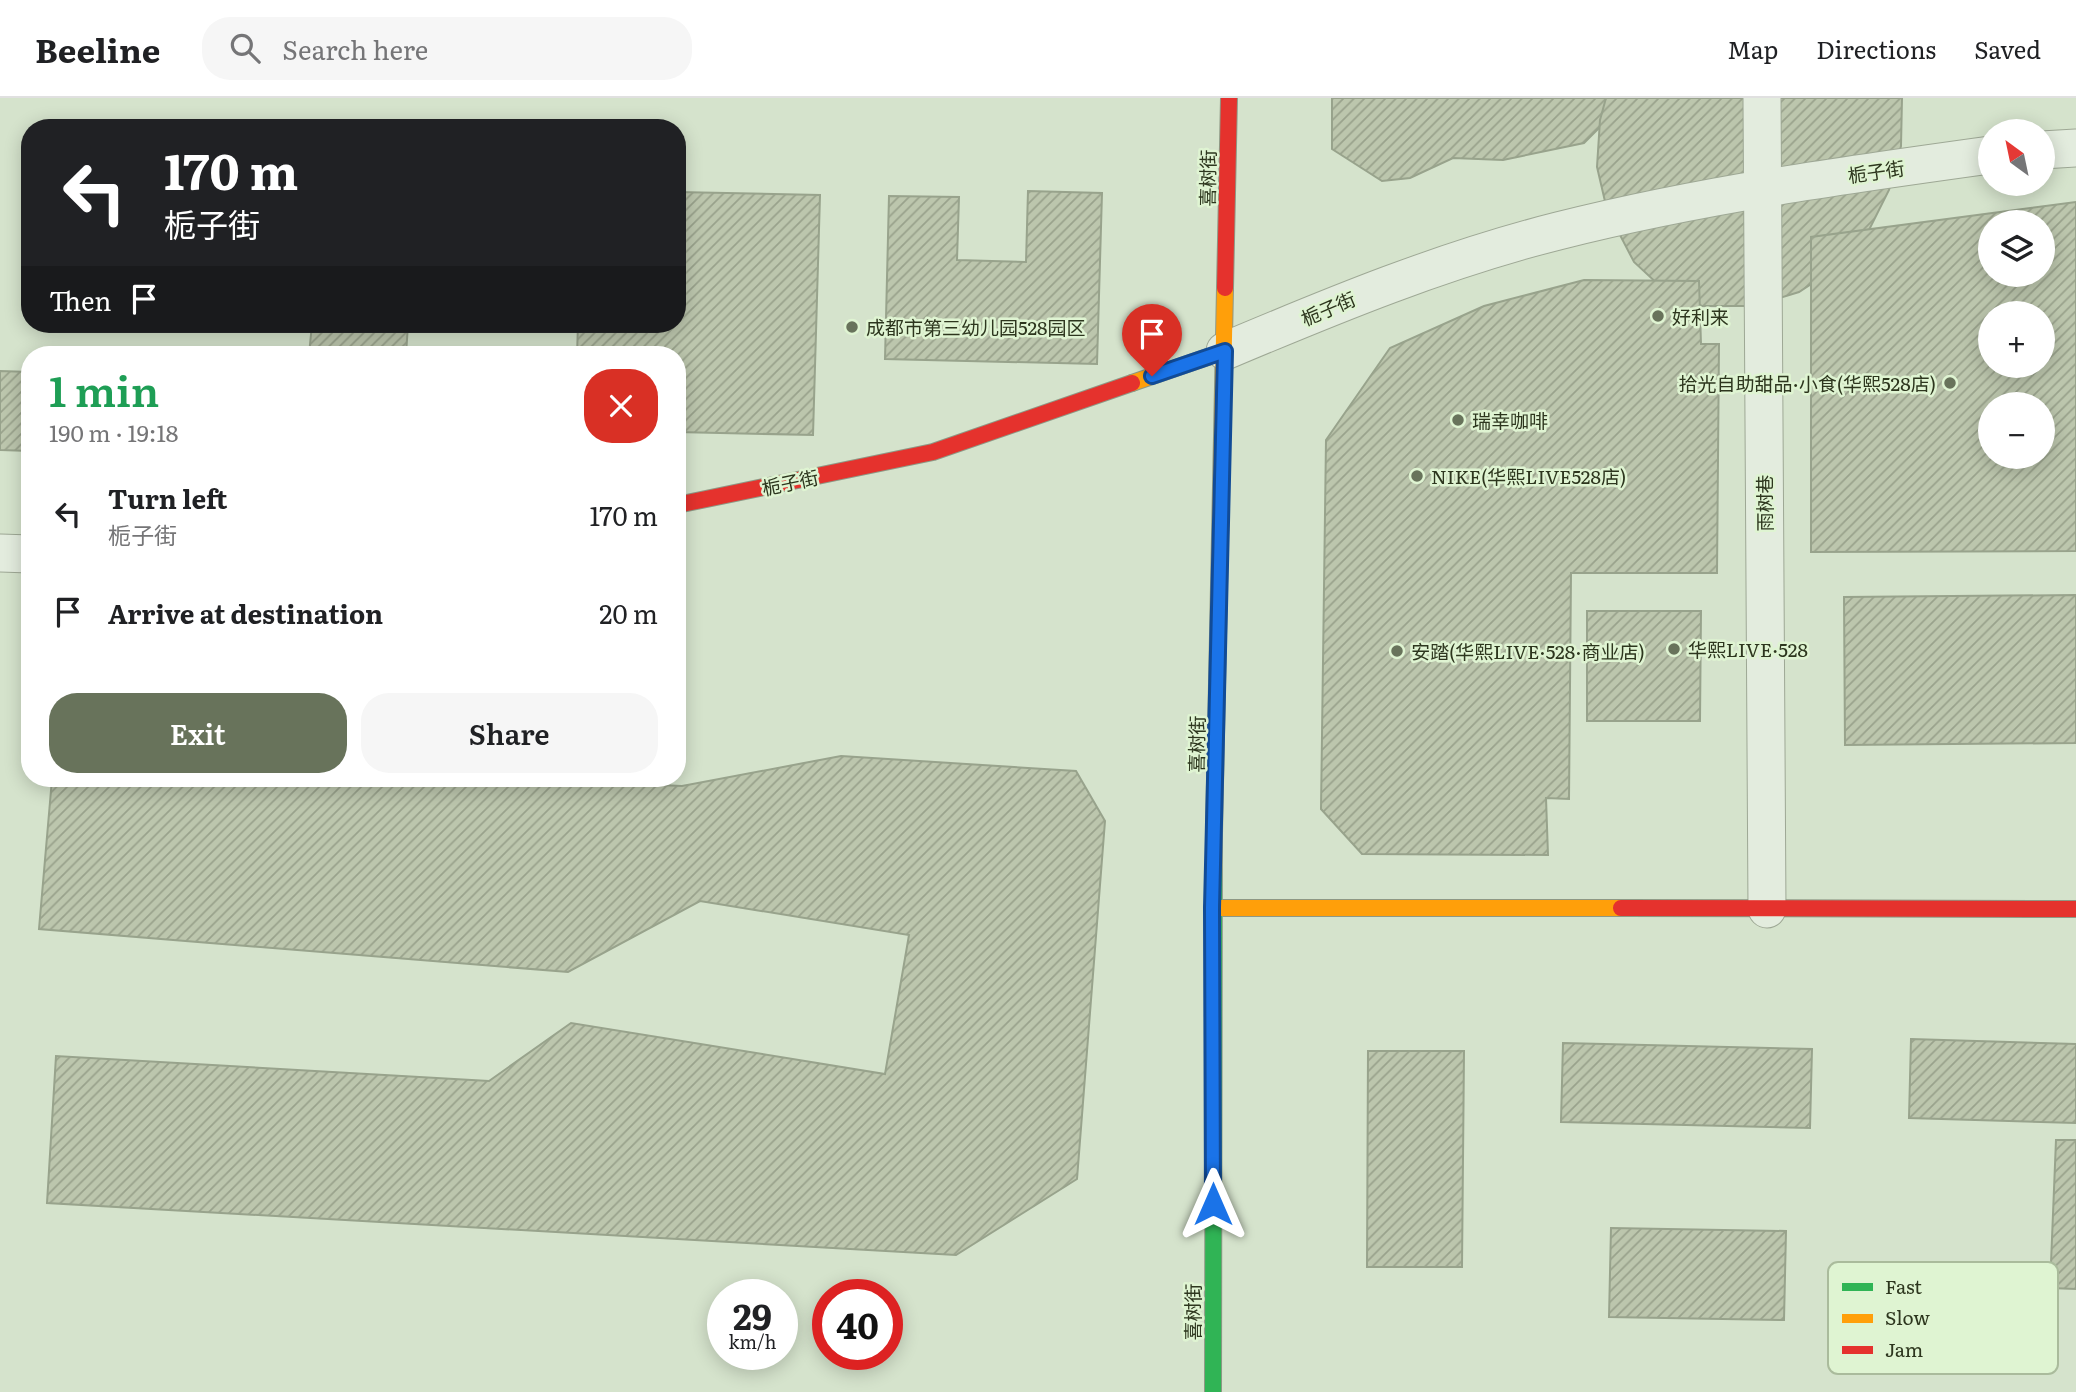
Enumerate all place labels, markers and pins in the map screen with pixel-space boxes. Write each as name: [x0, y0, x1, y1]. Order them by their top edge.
place label: 好利来: [1672, 302, 1729, 330]
pin: [1122, 304, 1182, 376]
marker: 好利来: [1650, 308, 1666, 324]
place label: 成都市第三幼儿园528园区: [866, 313, 1086, 341]
marker: 成都市第三幼儿园528园区: [844, 319, 860, 335]
place label: 拾光自助甜品·小食(华熙528店): [1678, 369, 1936, 397]
marker: 拾光自助甜品·小食(华熙528店): [1942, 375, 1958, 391]
place label: 瑞幸咖啡: [1472, 406, 1548, 434]
marker: 瑞幸咖啡: [1450, 412, 1466, 428]
place label: NIKE(华熙LIVE528店): [1431, 462, 1626, 490]
marker: NIKE(华熙LIVE528店): [1409, 468, 1425, 484]
place label: 华熙LIVE·528: [1688, 635, 1808, 663]
place label: 安踏(华熙LIVE·528·商业店): [1411, 637, 1645, 665]
marker: 华熙LIVE·528: [1666, 641, 1682, 657]
marker: 安踏(华熙LIVE·528·商业店): [1389, 643, 1405, 659]

